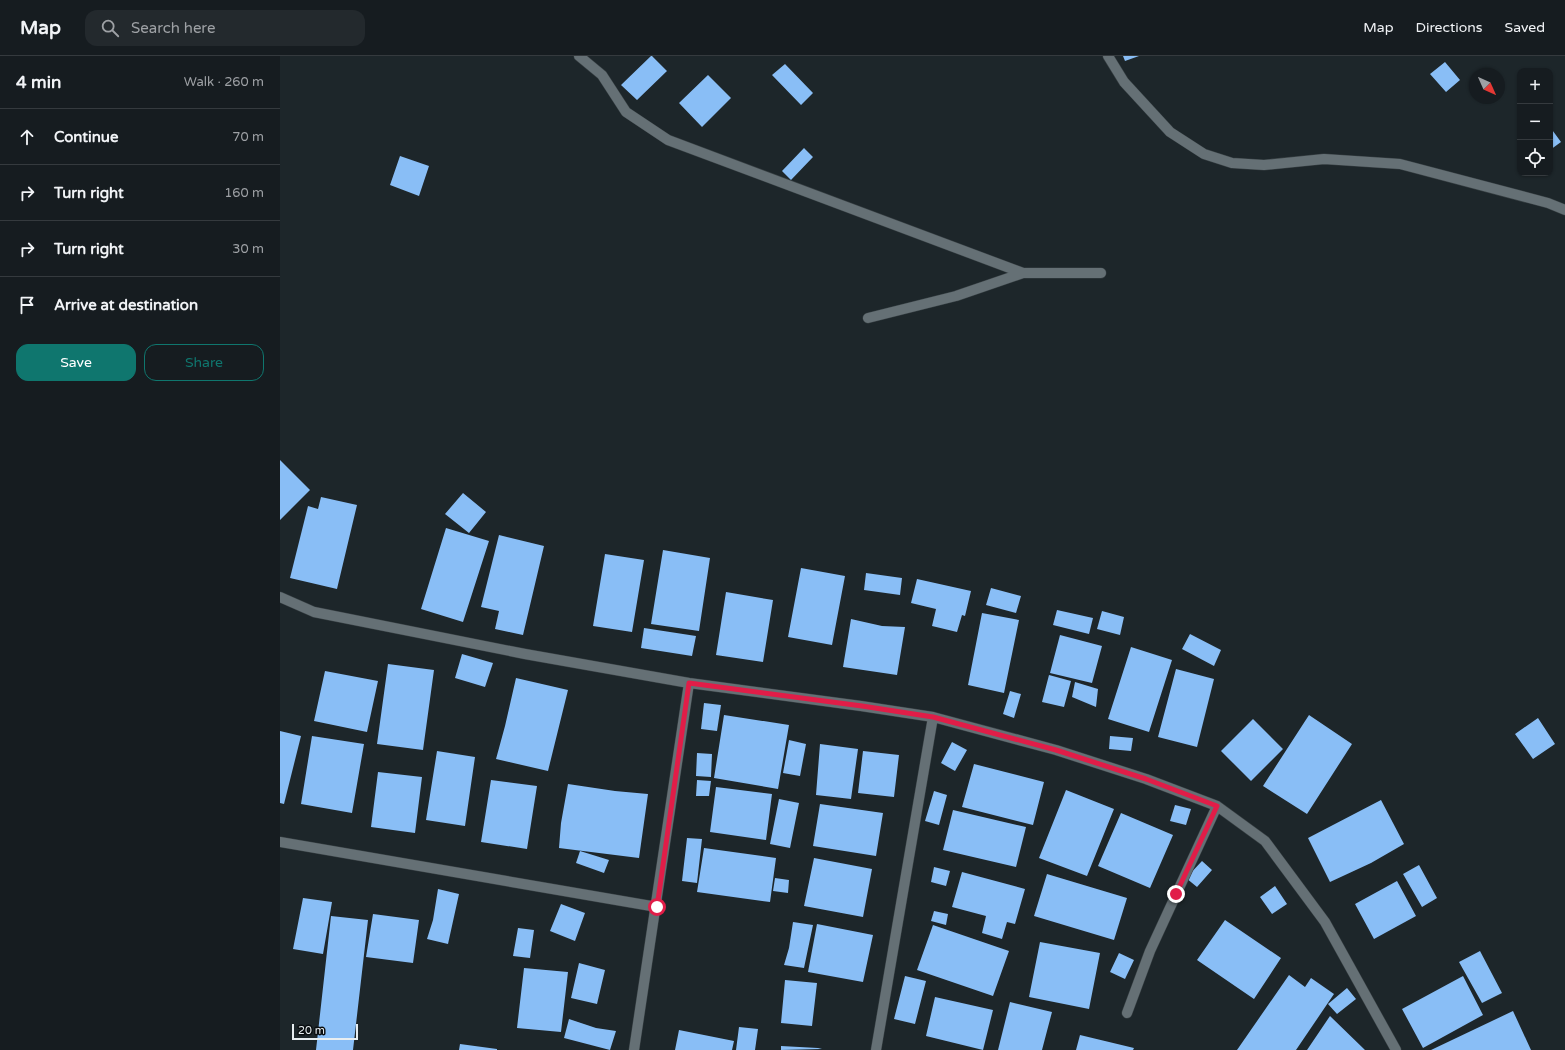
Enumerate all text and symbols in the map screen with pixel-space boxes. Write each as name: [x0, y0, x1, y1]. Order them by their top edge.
search box: [85, 10, 365, 46]
text: Map: [20, 17, 61, 39]
icon: search: [99, 17, 121, 39]
text: Search here: [131, 19, 215, 37]
text: Map: [1363, 19, 1394, 36]
text: Directions: [1416, 19, 1483, 36]
text: Saved: [1505, 19, 1545, 36]
north arrow: [1469, 68, 1505, 104]
map controls: [1517, 68, 1553, 176]
button: +: [1517, 68, 1553, 104]
text: 4 min: [16, 72, 61, 93]
text: Walk · 260 m: [184, 74, 264, 90]
button: −: [1517, 104, 1553, 140]
icon: ahead: [16, 126, 38, 148]
text: Continue: [54, 128, 118, 146]
text: 70 m: [232, 129, 264, 145]
button: locate: [1517, 140, 1553, 176]
icon: right: [16, 182, 38, 204]
text: Turn right: [54, 184, 124, 202]
text: 160 m: [224, 185, 264, 201]
icon: right: [16, 238, 38, 260]
text: Turn right: [54, 240, 124, 258]
text: 30 m: [232, 241, 264, 257]
icon: arrive: [16, 294, 38, 316]
text: Arrive at destination: [54, 296, 198, 314]
button: Save: [16, 344, 136, 381]
button: Share: [144, 344, 264, 381]
route end: [1167, 885, 1185, 903]
route start: [648, 898, 666, 916]
scale bar: [292, 1022, 358, 1041]
text: 20 m: [298, 1024, 325, 1037]

